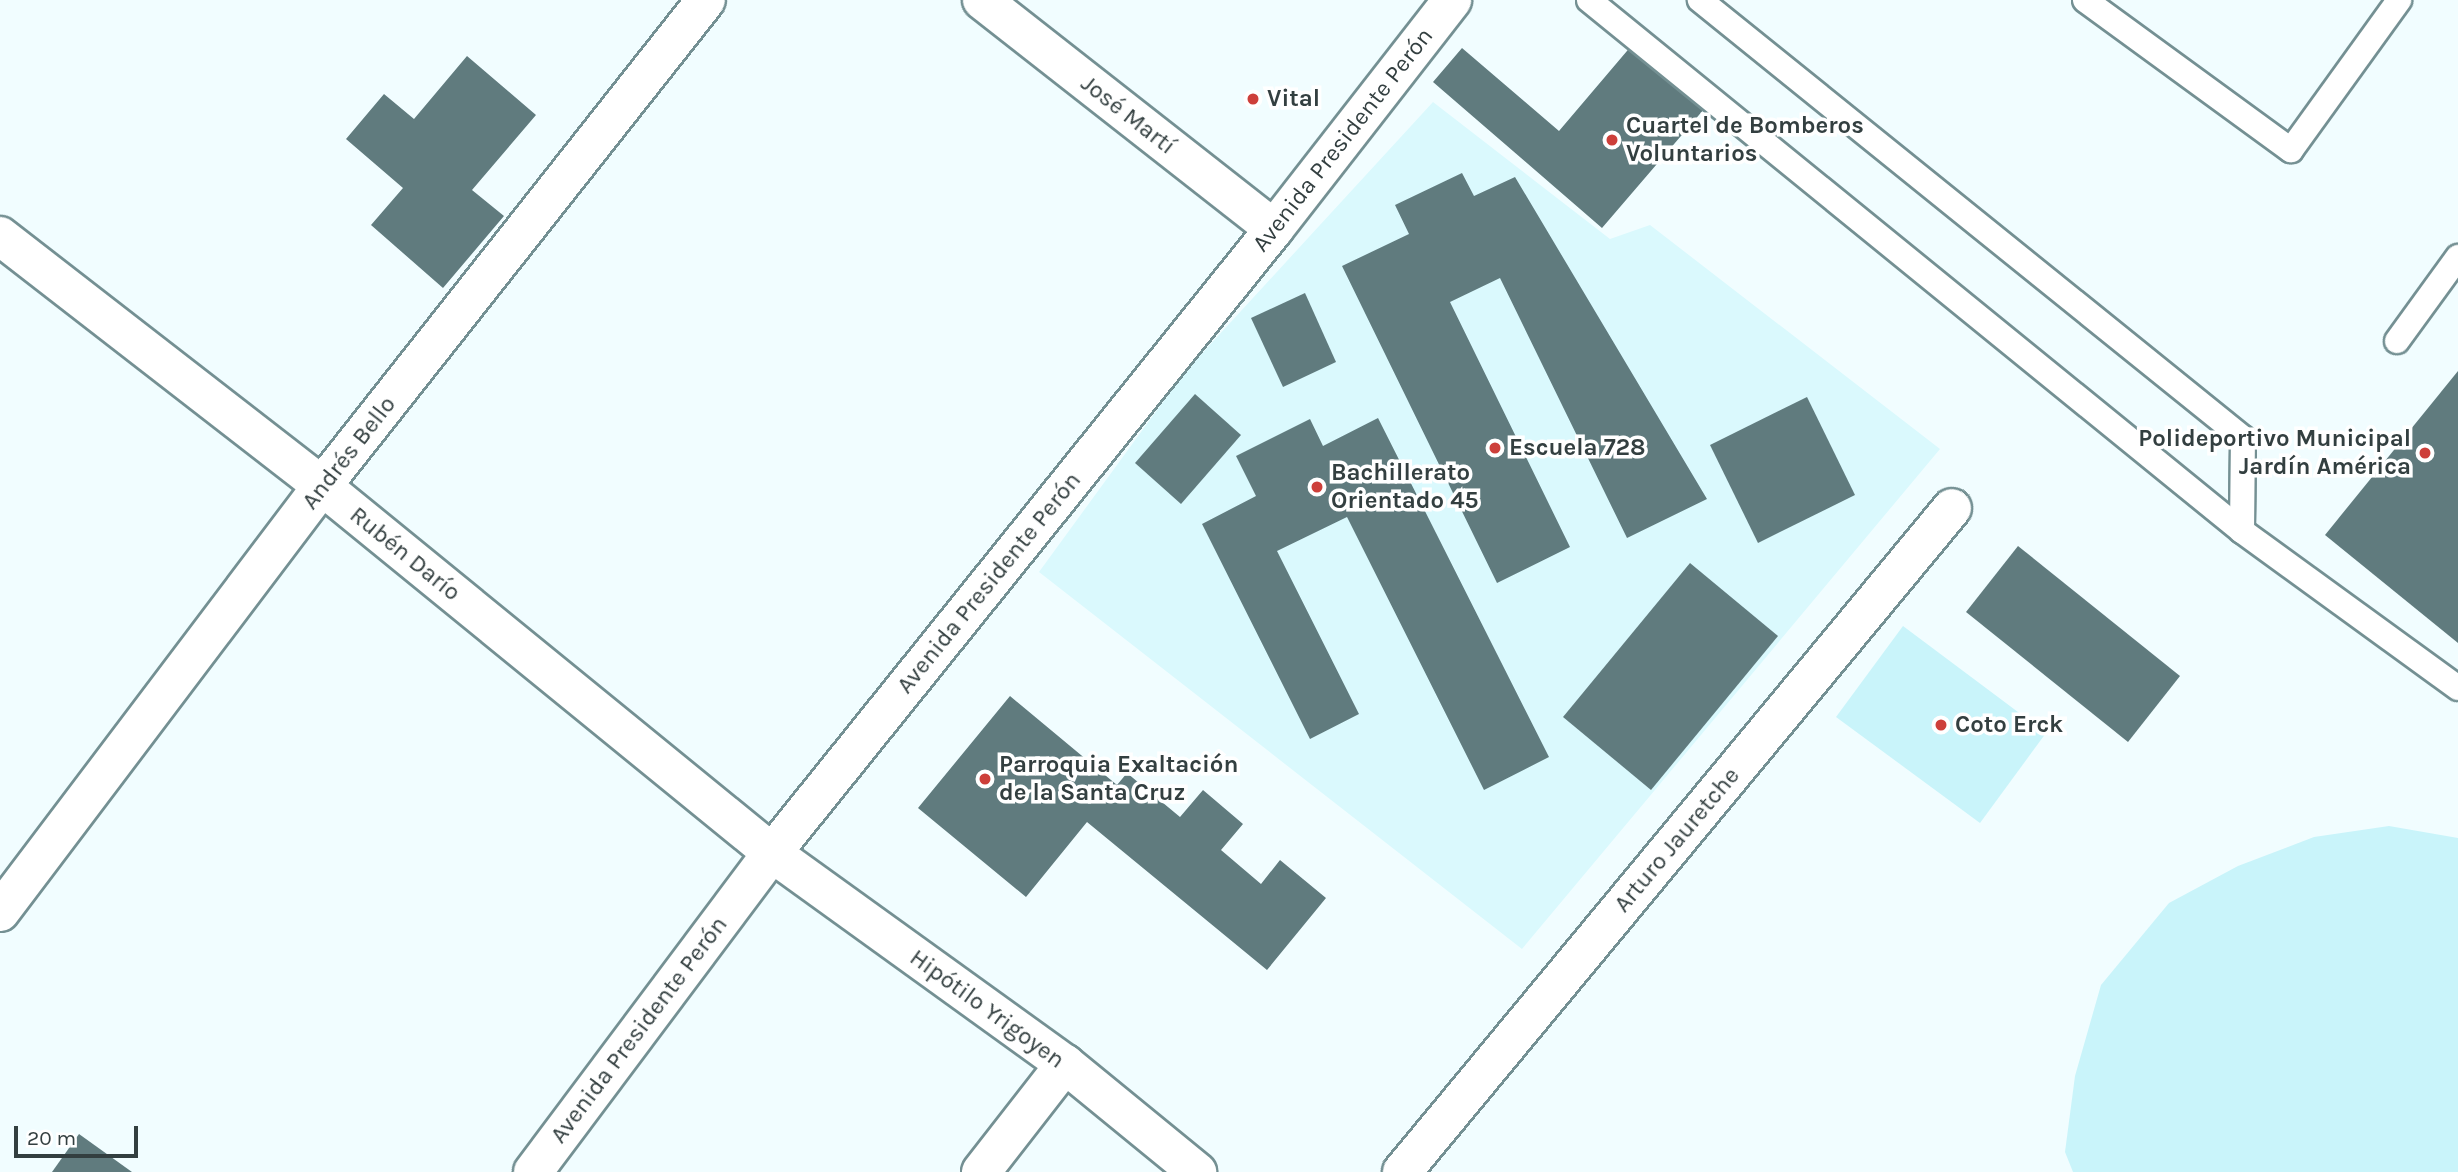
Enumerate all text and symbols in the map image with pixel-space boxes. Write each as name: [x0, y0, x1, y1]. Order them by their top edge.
street label: Avenida Presidente Perón: [1247, 22, 1439, 258]
street label: José Martí: [1075, 69, 1181, 161]
place label: Vital: [1267, 85, 1320, 113]
marker: Vital: [1245, 91, 1261, 107]
place label: Cuartel de Bomberos Voluntarios: [1626, 112, 1864, 168]
marker: Cuartel de Bomberos Voluntarios: [1604, 132, 1620, 148]
street label: Andrés Bello: [296, 391, 402, 515]
place label: Polideportivo Municipal Jardín América: [2138, 425, 2411, 481]
place label: Escuela 728: [1509, 434, 1646, 462]
marker: Escuela 728: [1487, 440, 1503, 456]
marker: Polideportivo Municipal Jardín América: [2417, 445, 2433, 461]
place label: Bachillerato Orientado 45: [1331, 459, 1478, 515]
street label: Avenida Presidente Perón: [891, 467, 1087, 699]
marker: Bachillerato Orientado 45: [1309, 479, 1325, 495]
street label: Rubén Darío: [344, 501, 466, 607]
place label: Coto Erck: [1955, 711, 2063, 739]
marker: Coto Erck: [1933, 717, 1949, 733]
place label: Parroquia Exaltación de la Santa Cruz: [999, 751, 1238, 807]
street label: Arturo Jauretche: [1608, 762, 1746, 918]
marker: Parroquia Exaltación de la Santa Cruz: [977, 771, 993, 787]
street label: Avenida Presidente Perón: [544, 911, 734, 1149]
street label: Hipótilo Yrigoyen: [904, 943, 1070, 1075]
scale bar: [18, 1112, 142, 1156]
text: 20 m: [27, 1126, 76, 1150]

